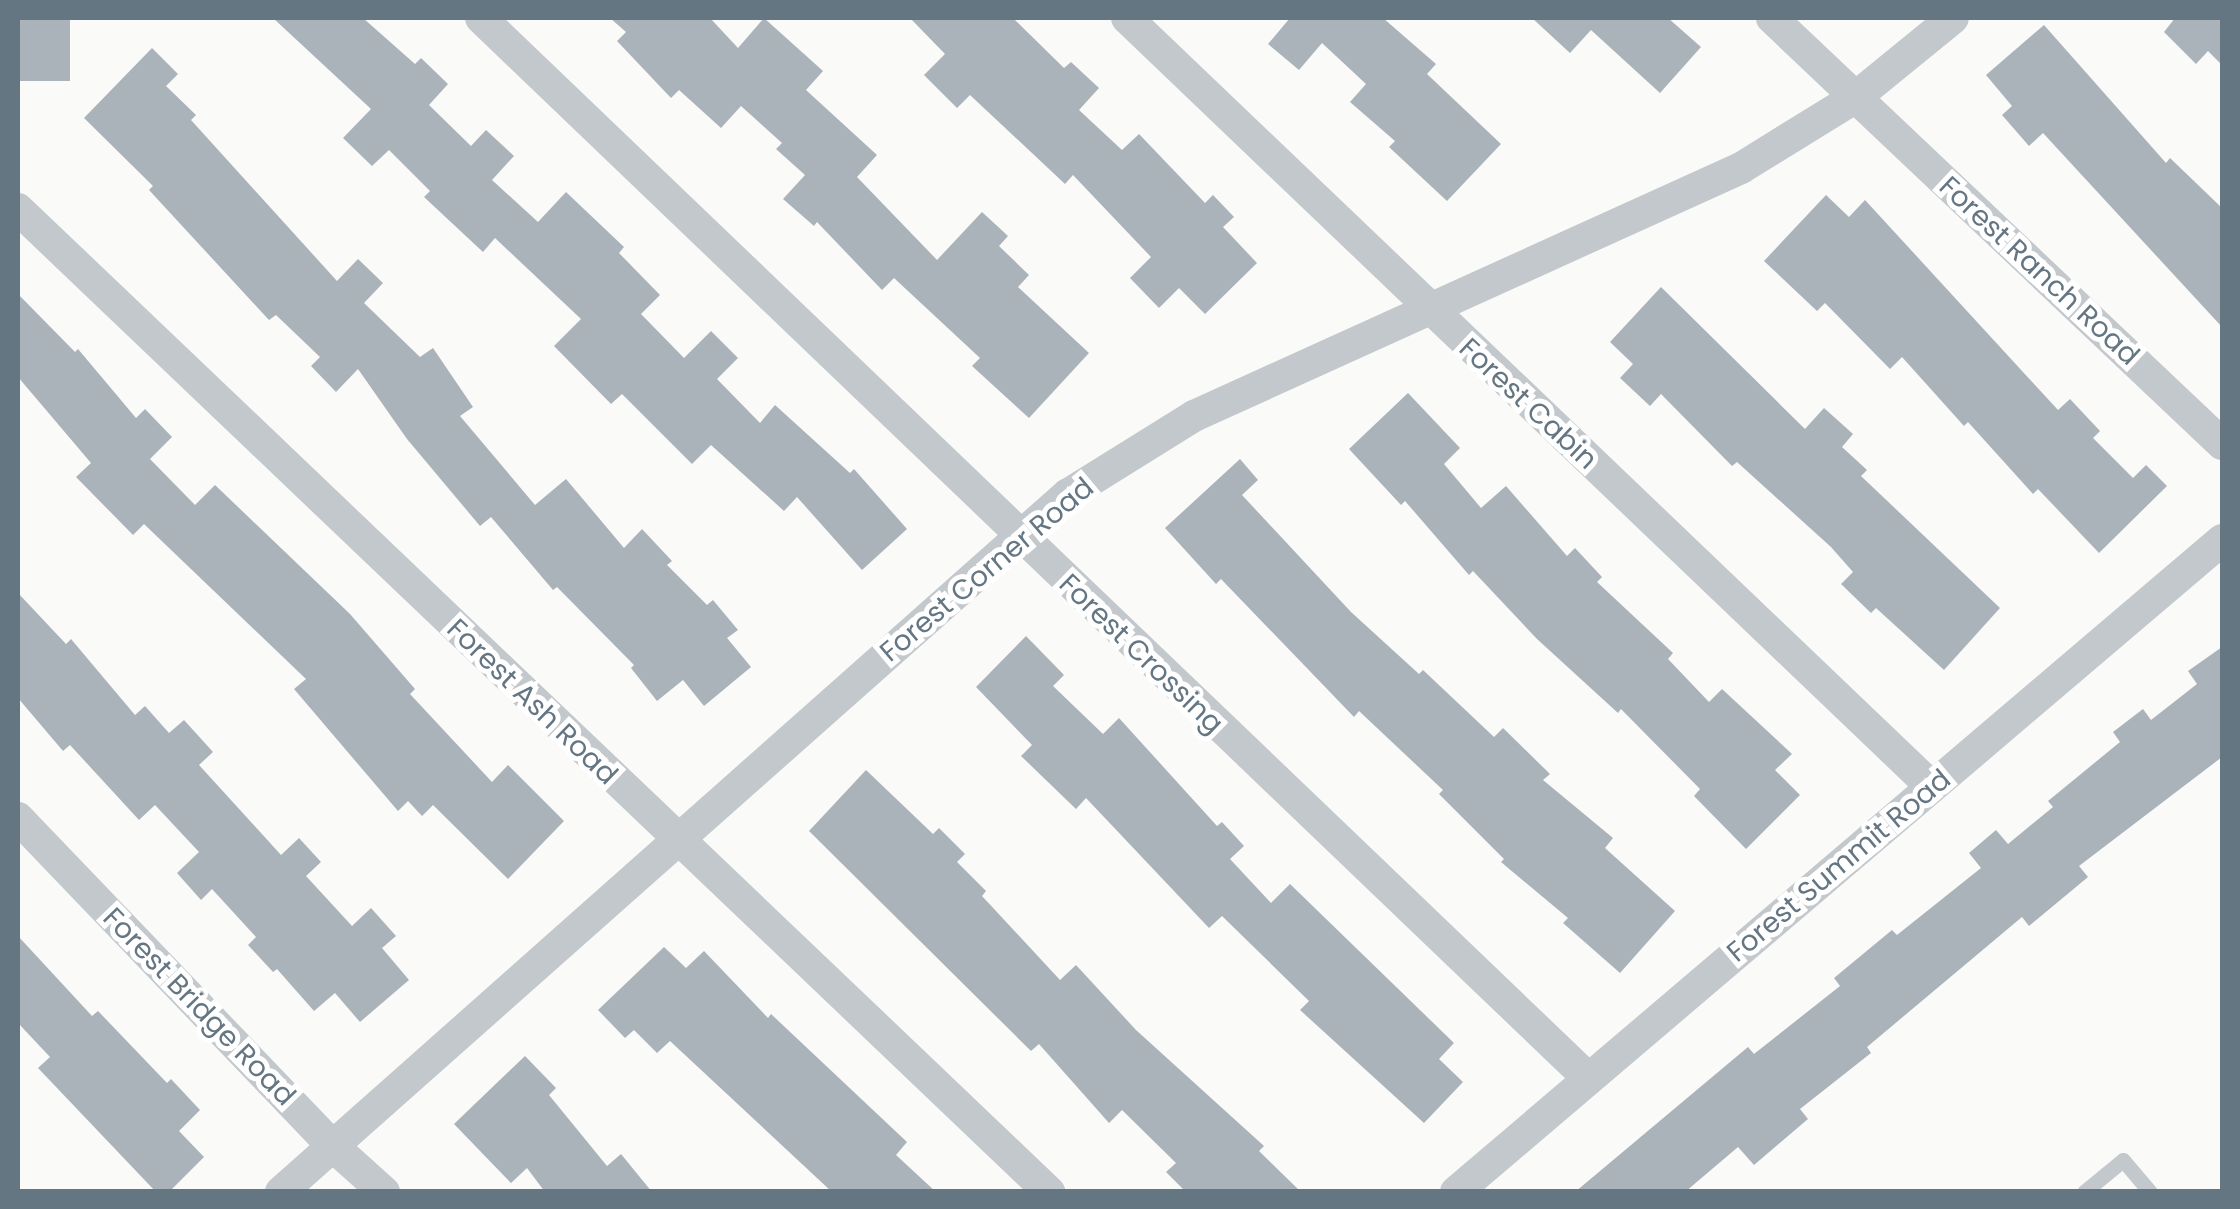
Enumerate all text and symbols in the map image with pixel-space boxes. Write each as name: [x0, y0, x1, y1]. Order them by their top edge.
street label: Forest Ranch Road: [1932, 170, 2146, 372]
street label: Forest Cabin: [1452, 332, 1604, 476]
street label: Forest Corner Road: [874, 471, 1100, 669]
street label: Forest Crossing: [1052, 567, 1230, 741]
street label: Forest Ash Road: [440, 612, 624, 792]
street label: Forest Summit Road: [1720, 763, 1958, 969]
street label: Forest Bridge Road: [96, 901, 302, 1113]

